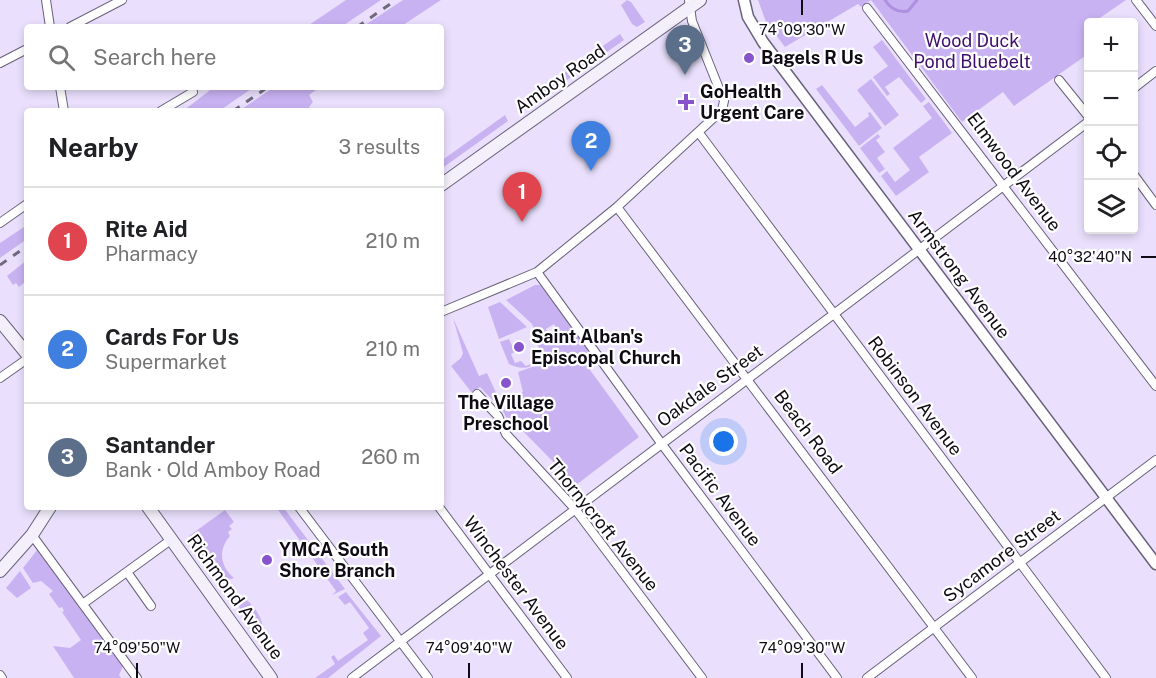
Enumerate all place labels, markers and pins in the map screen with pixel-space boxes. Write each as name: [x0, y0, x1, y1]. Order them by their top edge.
pin: 3: [666, 26, 704, 75]
place label: Bagels R Us: [761, 47, 863, 68]
marker: Bagels R Us: [742, 51, 756, 65]
place label: GoHealth Urgent Care: [700, 81, 804, 123]
marker: GoHealth Urgent Care: [677, 93, 695, 111]
pin: 2: [572, 122, 610, 171]
pin: 1: [502, 172, 542, 222]
place label: Saint Alban's Episcopal Church: [531, 326, 681, 368]
marker: Saint Alban's Episcopal Church: [512, 340, 526, 354]
marker: The Village Preschool: [499, 376, 513, 390]
place label: The Village Preschool: [458, 392, 554, 434]
place label: YMCA South Shore Branch: [279, 539, 395, 581]
marker: YMCA South Shore Branch: [260, 553, 274, 567]

